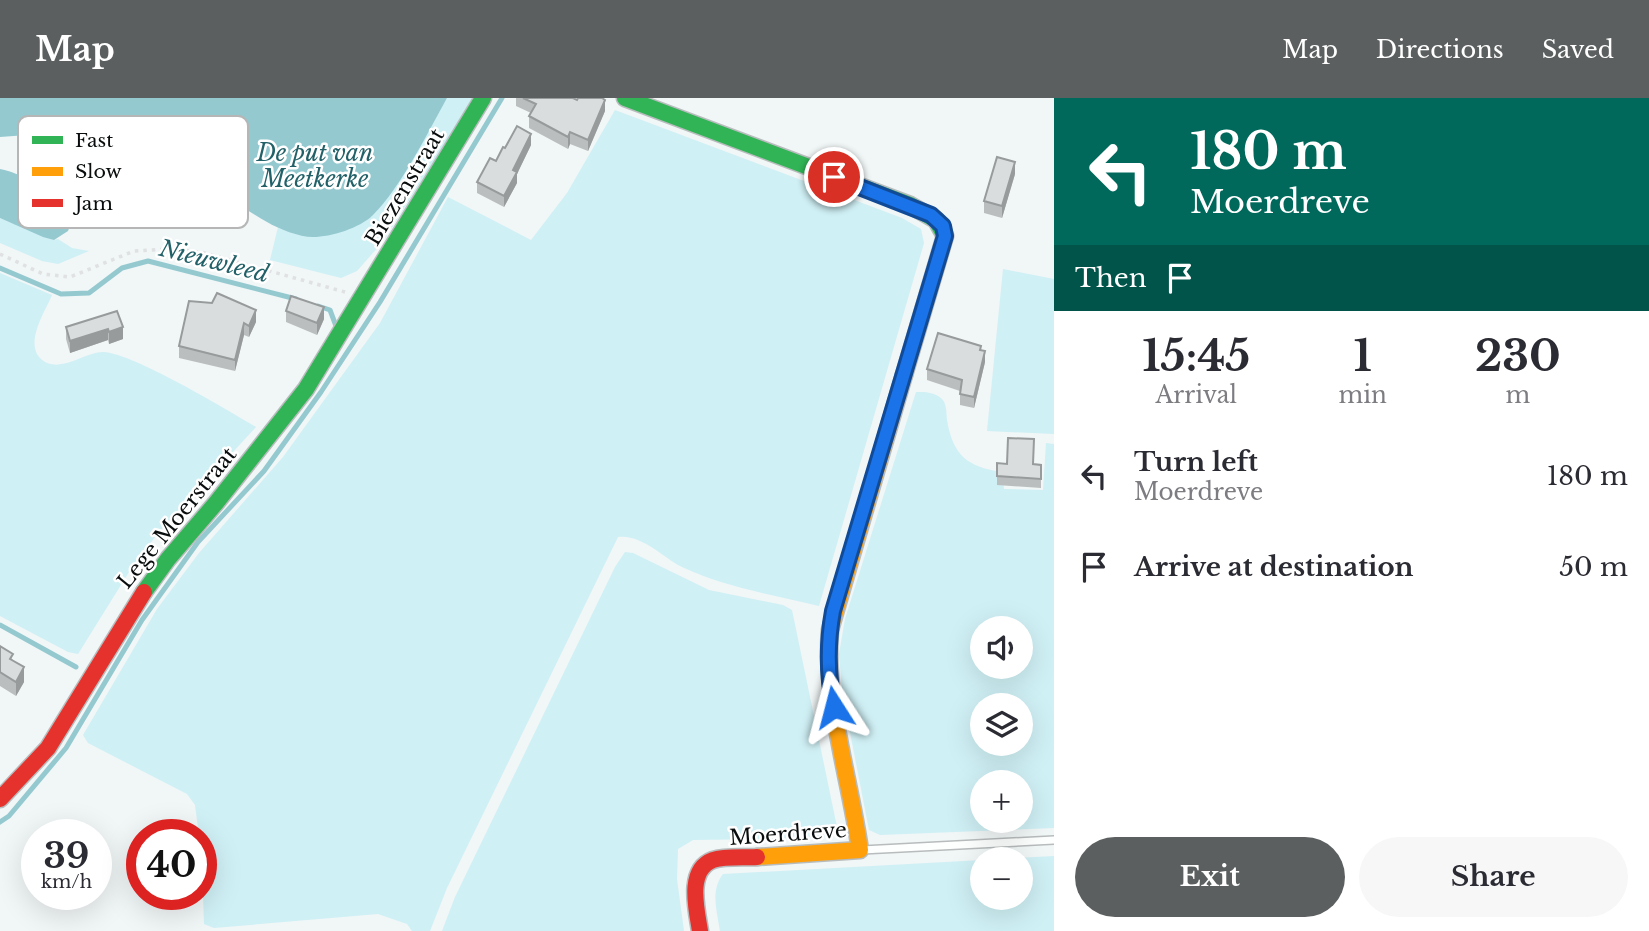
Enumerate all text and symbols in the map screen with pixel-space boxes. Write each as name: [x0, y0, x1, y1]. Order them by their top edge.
text: Map: [35, 29, 115, 70]
text: Map: [1282, 35, 1338, 64]
text: Directions: [1376, 35, 1504, 64]
text: Saved: [1542, 35, 1614, 64]
legend: [18, 116, 248, 228]
text: 180 m: [1190, 121, 1347, 182]
street label: Biezenstraat: [360, 124, 450, 250]
icon: left: [1075, 126, 1166, 217]
text: Fast: [75, 129, 114, 152]
water label: De put van Meetkerke: [256, 139, 373, 193]
pin: [804, 147, 864, 207]
icon: arrive: [815, 158, 853, 196]
text: Slow: [75, 160, 122, 183]
text: Moerdreve: [1190, 182, 1370, 222]
text: Jam: [72, 192, 113, 215]
water label: Nieuwleed: [155, 234, 272, 288]
icon: arrive: [1161, 259, 1199, 297]
text: Then: [1075, 262, 1147, 294]
text: 15:45: [1142, 330, 1250, 382]
text: 1: [1353, 330, 1372, 382]
text: 230: [1475, 330, 1561, 382]
text: Arrival: [1156, 381, 1237, 409]
text: min: [1338, 381, 1387, 409]
text: m: [1506, 381, 1530, 409]
street label: Lege Moerstraat: [112, 442, 242, 594]
text: Turn left: [1134, 446, 1258, 478]
icon: left: [1075, 457, 1113, 495]
text: 180 m: [1547, 460, 1628, 492]
text: Moerdreve: [1134, 478, 1263, 506]
icon: arrive: [1075, 548, 1113, 586]
text: Arrive at destination: [1134, 551, 1414, 583]
text: 50 m: [1559, 551, 1628, 583]
map controls: [970, 616, 1033, 910]
button: sound: [970, 616, 1033, 679]
position arrow: [797, 670, 871, 744]
button: layers: [970, 693, 1033, 756]
button: +: [970, 770, 1033, 833]
street label: Moerdreve: [728, 817, 848, 851]
speed limit sign: 40: [126, 819, 217, 910]
text: 39: [44, 834, 89, 877]
button: Exit: [1075, 837, 1345, 917]
button: Share: [1359, 837, 1628, 917]
button: −: [970, 847, 1033, 910]
text: km/h: [41, 871, 92, 893]

